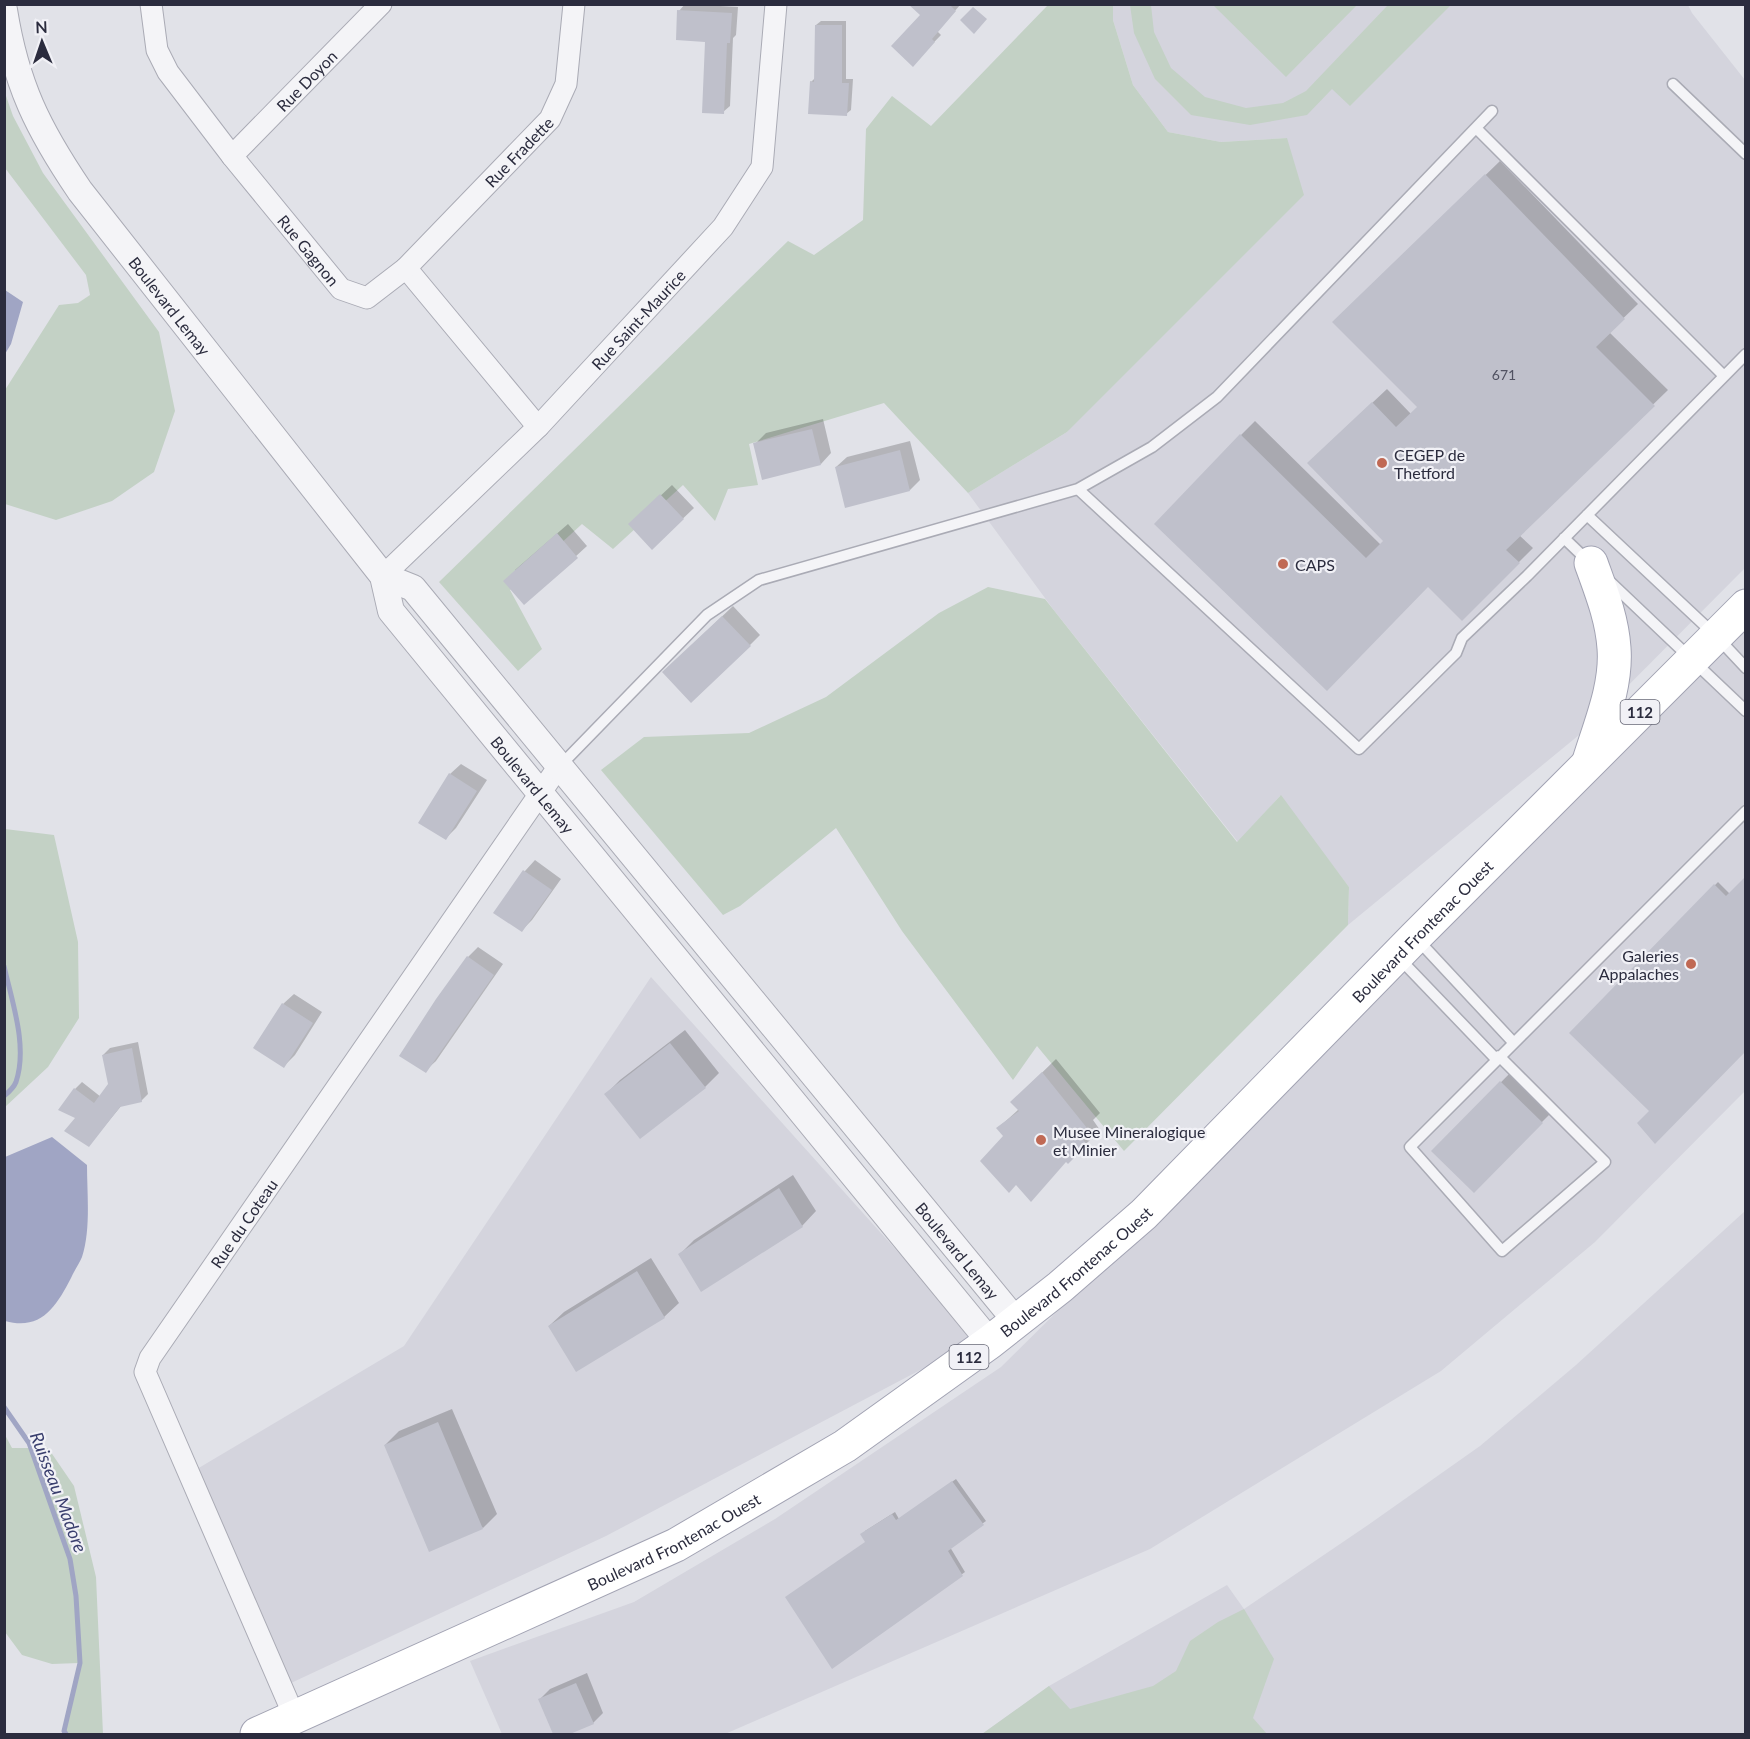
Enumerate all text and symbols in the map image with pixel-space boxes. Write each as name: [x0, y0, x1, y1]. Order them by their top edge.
north arrow: [12, 12, 72, 72]
text: N: [35, 17, 48, 36]
street label: Rue Doyon: [272, 46, 340, 115]
street label: Rue Fradette: [480, 113, 557, 190]
street label: Rue Gagnon: [274, 211, 344, 289]
street label: Boulevard Lemay: [126, 252, 215, 359]
street label: Rue Saint-Maurice: [587, 265, 689, 373]
house number: 671: [1492, 366, 1516, 383]
place label: CEGEP de Thetford: [1394, 445, 1465, 482]
marker: CEGEP de Thetford: [1375, 456, 1389, 470]
place label: CAPS: [1295, 555, 1335, 574]
marker: CAPS: [1276, 557, 1290, 571]
road number: 112: [1620, 700, 1660, 724]
street label: Boulevard Lemay: [487, 732, 579, 837]
street label: Boulevard Frontenac Ouest: [1347, 856, 1496, 1006]
place label: Galeries Appalaches: [1599, 946, 1679, 983]
marker: Galeries Appalaches: [1684, 957, 1698, 971]
place label: Musee Mineralogique et Minier: [1053, 1122, 1205, 1159]
marker: Musee Mineralogique et Minier: [1034, 1133, 1048, 1147]
street label: Rue du Coteau: [206, 1175, 281, 1271]
street label: Boulevard Lemay: [912, 1198, 1004, 1303]
street label: Boulevard Frontenac Ouest: [996, 1202, 1156, 1340]
road number: 112: [950, 1345, 988, 1369]
water label: Ruisseau Madore: [26, 1429, 92, 1555]
street label: Boulevard Frontenac Ouest: [584, 1488, 763, 1593]

